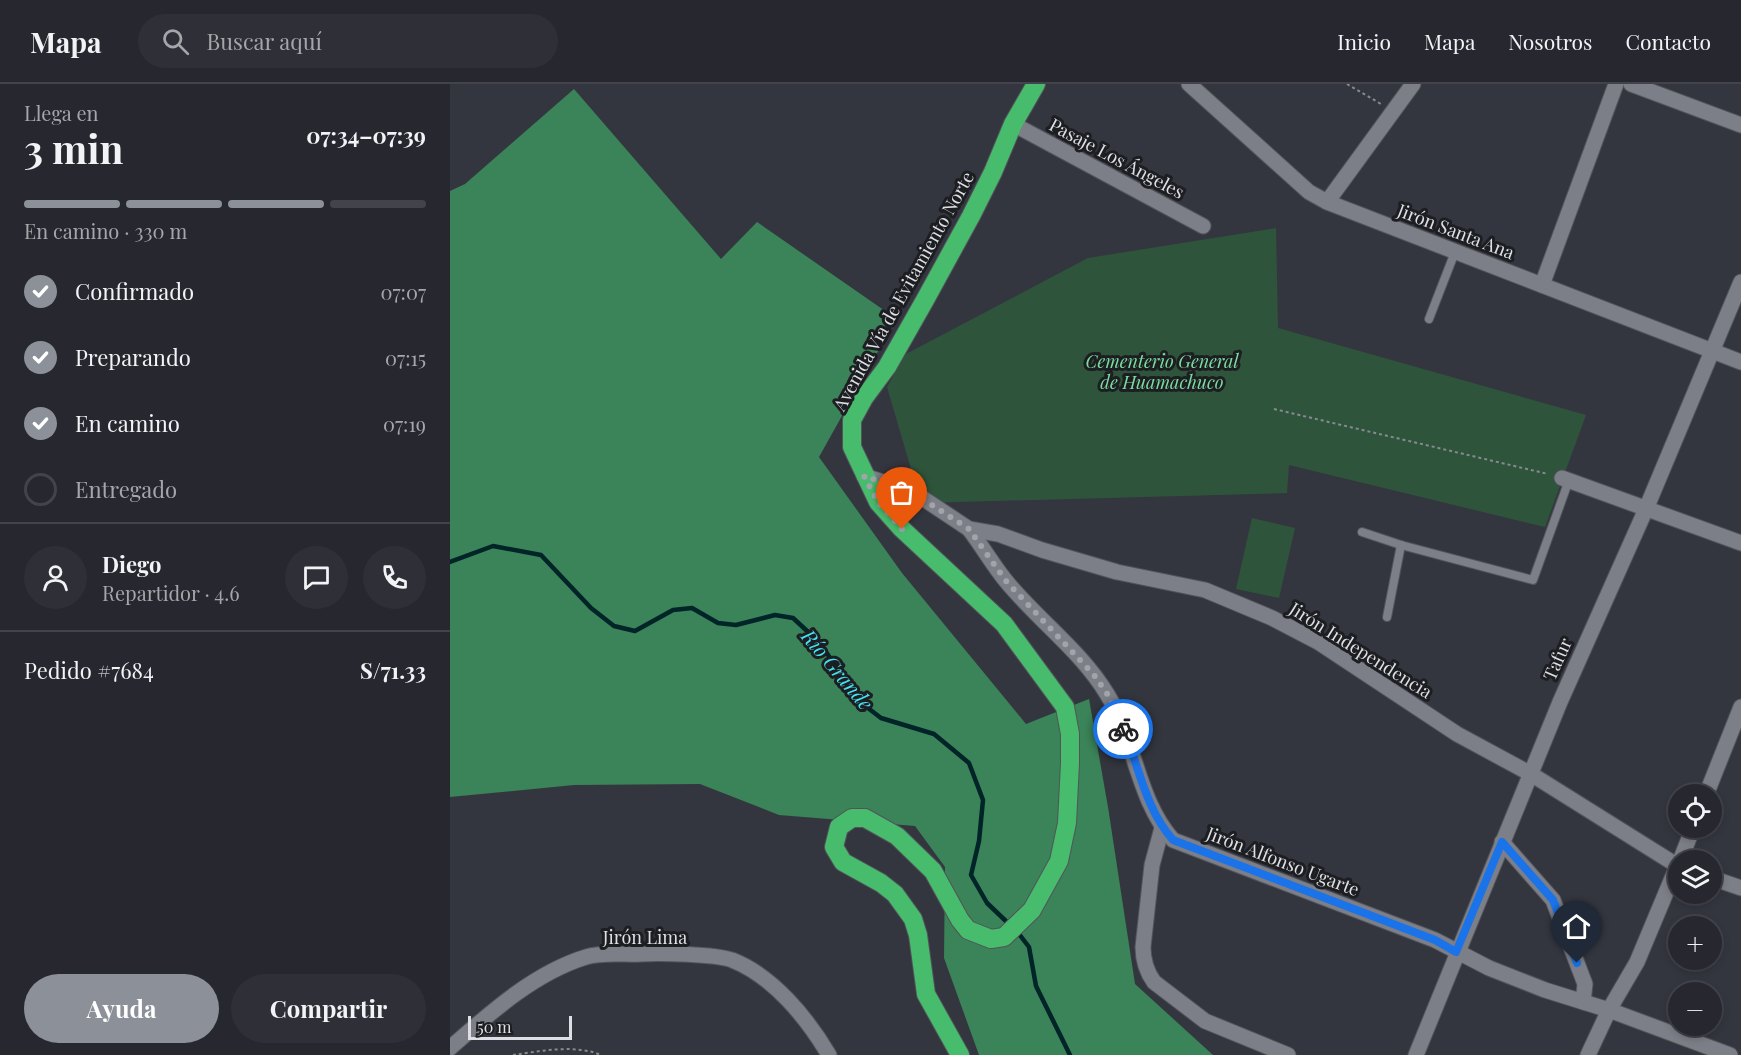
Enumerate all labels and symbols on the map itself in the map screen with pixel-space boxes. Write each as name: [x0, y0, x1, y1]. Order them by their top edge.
street label: Pasaje Los Ángeles: [1045, 112, 1189, 204]
street label: Avenida Vía de Evitamiento Norte: [827, 167, 979, 416]
street label: Jirón Santa Ana: [1393, 197, 1518, 264]
park label: Cementerio General de Huamachuco: [1086, 349, 1240, 394]
pin: [876, 467, 927, 529]
street label: Jirón Independencia: [1284, 596, 1437, 704]
water label: Río Grande: [796, 622, 880, 715]
street label: Tafur: [1537, 634, 1577, 684]
courier: [1093, 699, 1153, 759]
street label: Jirón Alfonso Ugarte: [1202, 820, 1363, 901]
pin: [1551, 901, 1602, 963]
street label: Jirón Lima: [602, 925, 687, 949]
scale bar: [468, 1013, 572, 1040]

